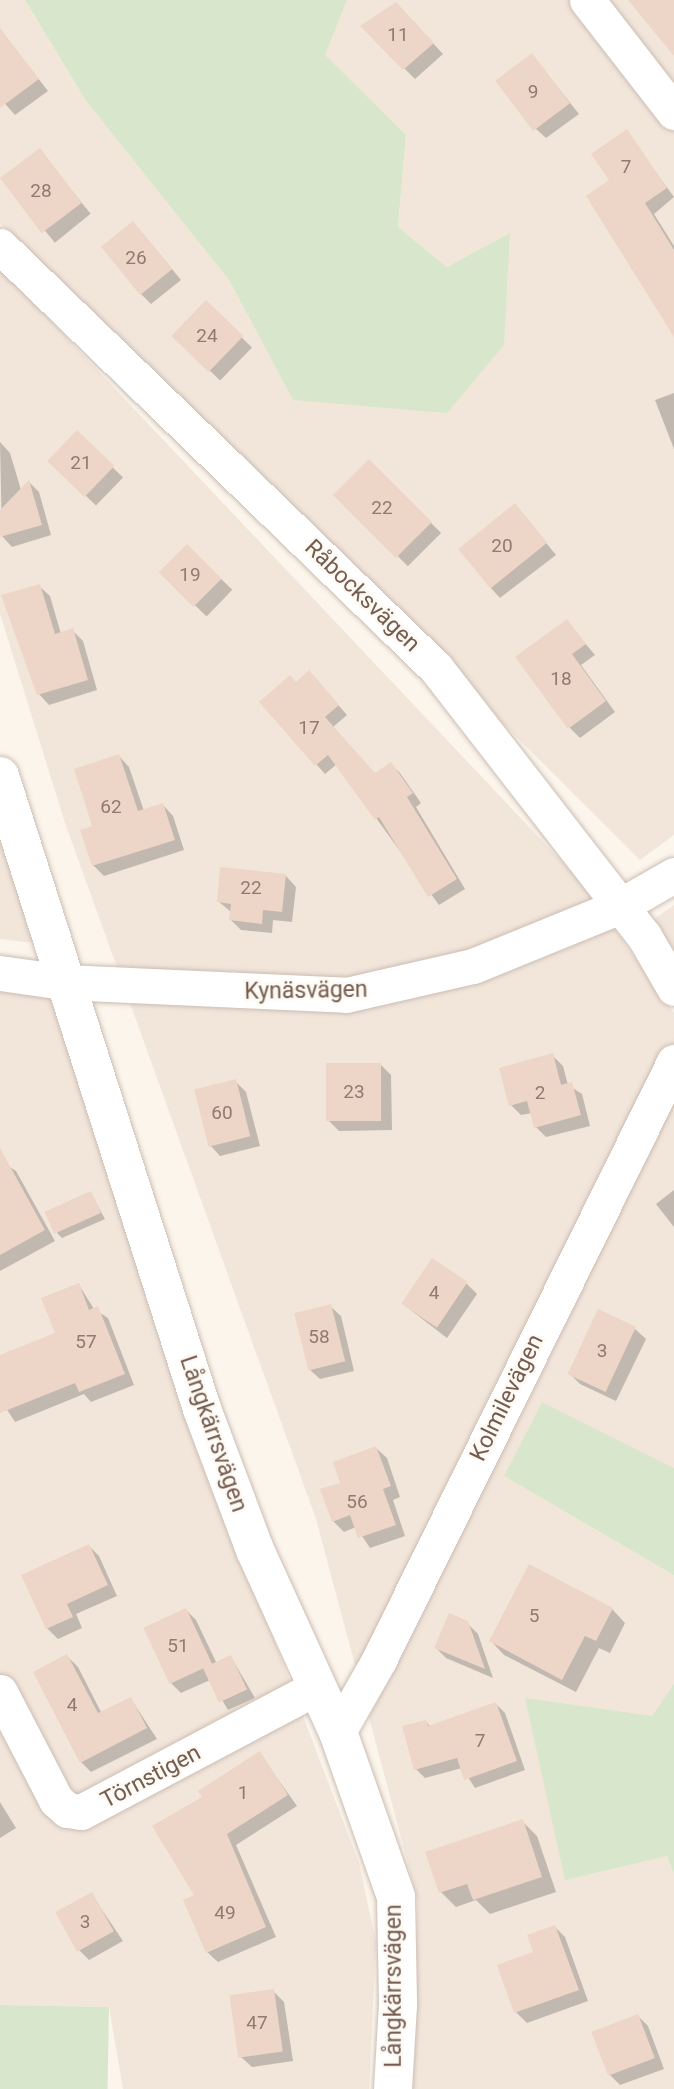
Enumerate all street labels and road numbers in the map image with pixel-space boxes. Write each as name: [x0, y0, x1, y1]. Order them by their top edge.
street label: Råbocksvägen: [299, 534, 425, 658]
street label: Kynäsvägen: [244, 976, 368, 1006]
street label: Kolmilevägen: [464, 1330, 550, 1466]
street label: Långkärrsvägen: [173, 1352, 253, 1516]
street label: Törnstigen: [96, 1739, 206, 1815]
street label: Långkärrsvägen: [380, 1904, 408, 2068]

